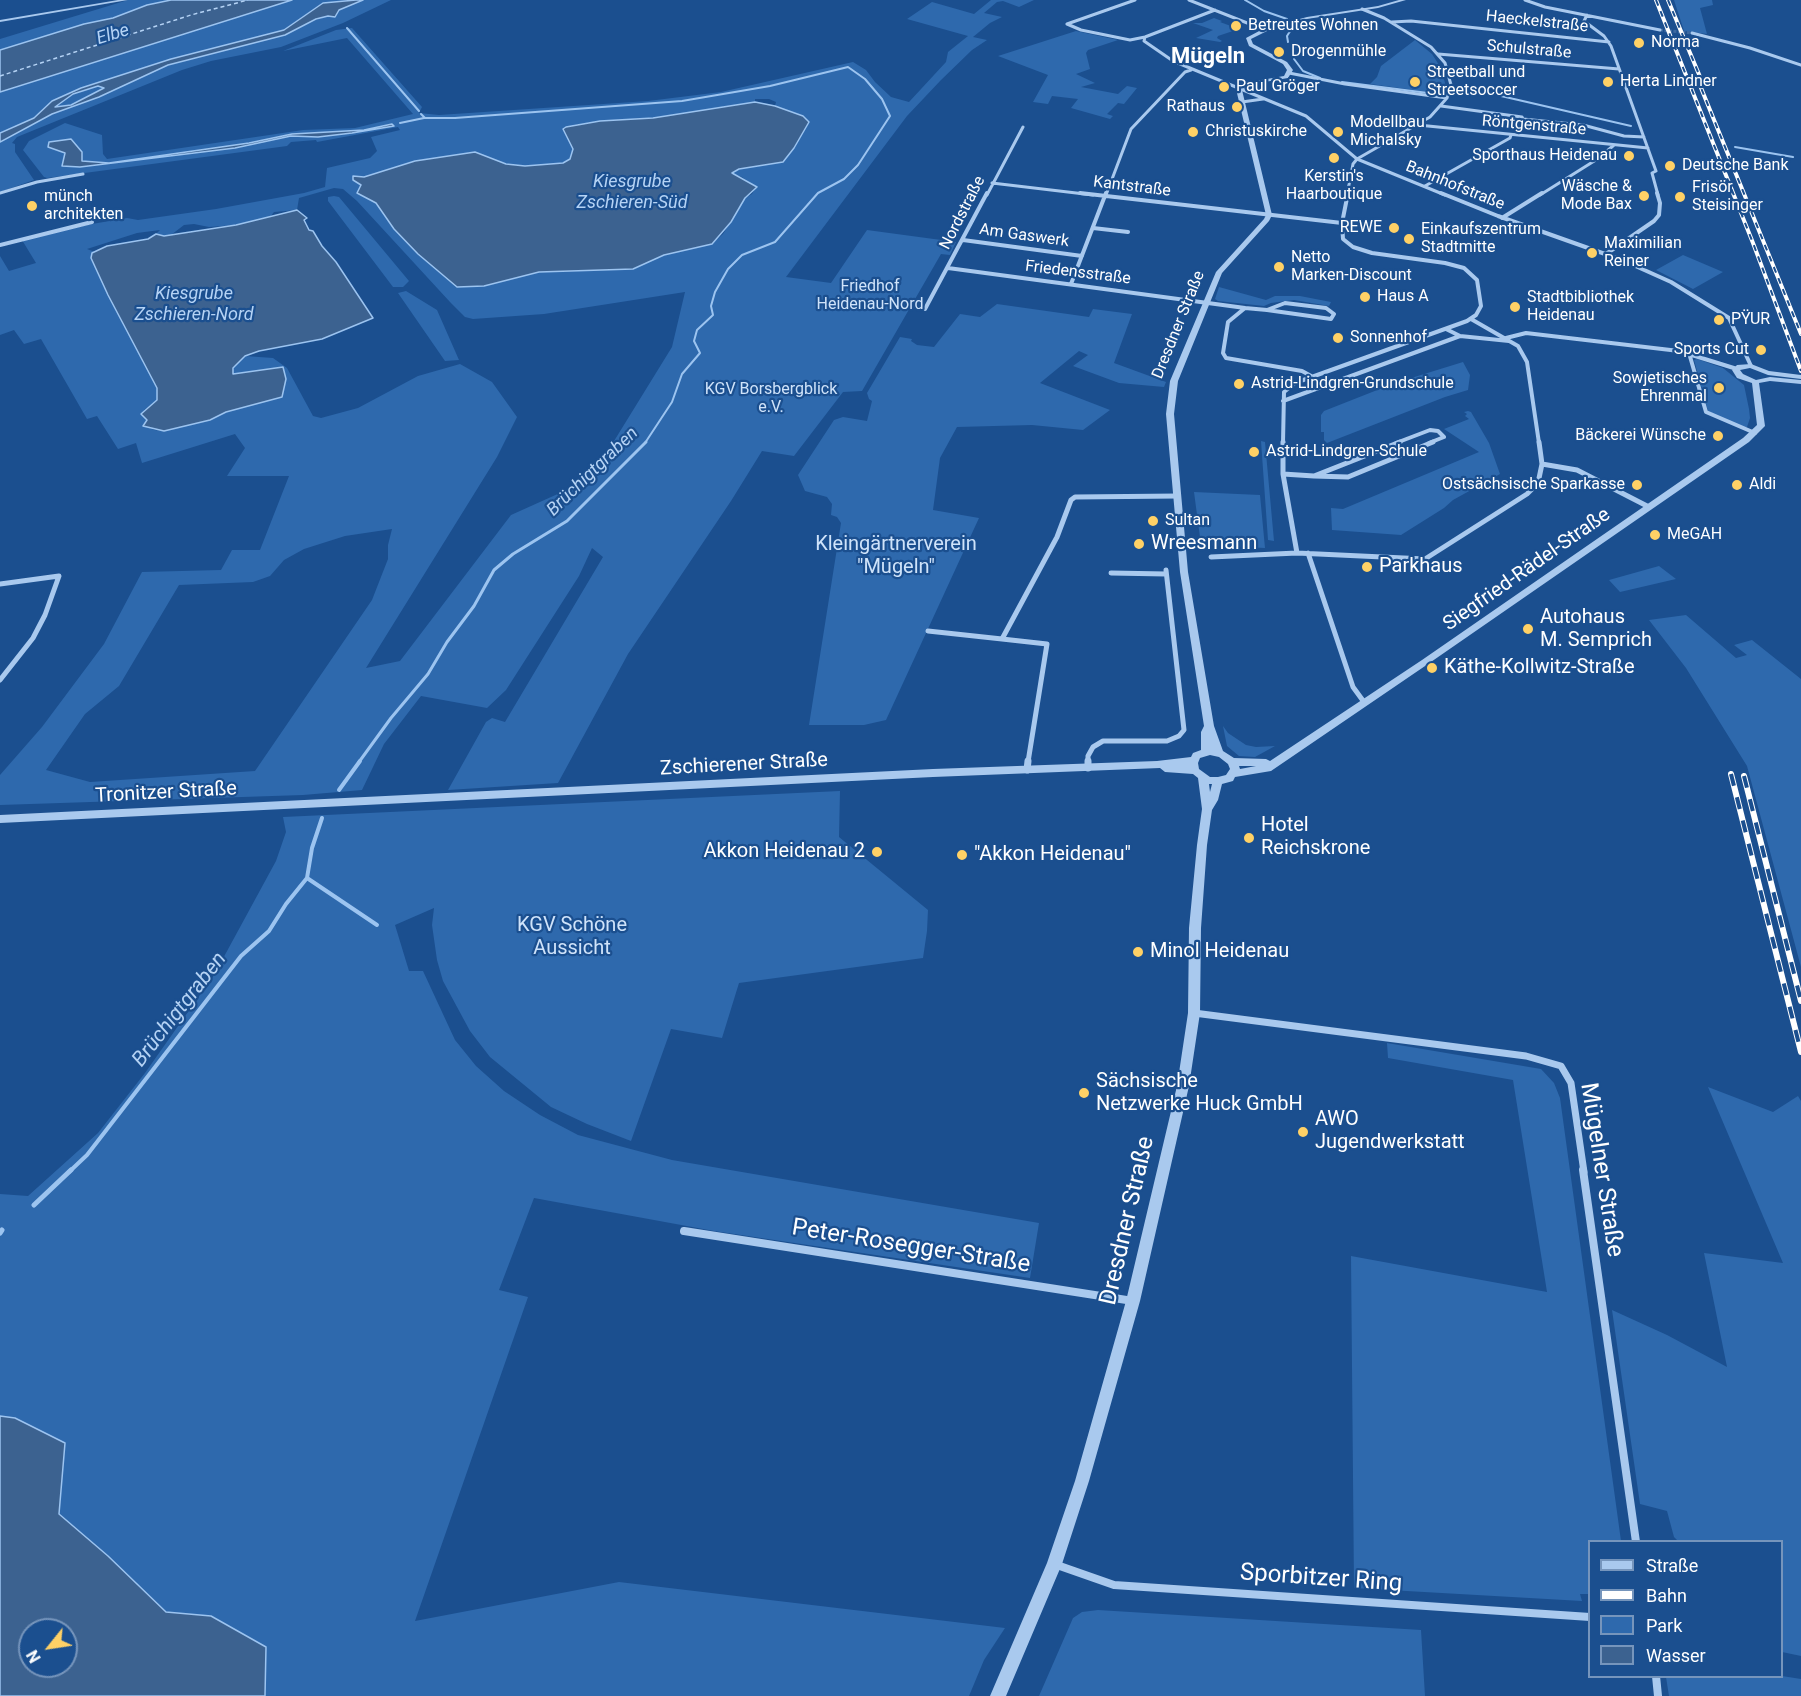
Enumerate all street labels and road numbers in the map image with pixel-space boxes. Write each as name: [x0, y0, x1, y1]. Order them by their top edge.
street label: Haeckelstraße: [1485, 7, 1589, 37]
street label: Schulstraße: [1486, 37, 1572, 63]
street label: Röntgenstraße: [1481, 112, 1587, 140]
street label: Bahnhofstraße: [1403, 157, 1507, 215]
street label: Nordstraße: [936, 173, 990, 253]
street label: Kantstraße: [1092, 173, 1172, 201]
street label: Am Gaswerk: [978, 220, 1070, 252]
street label: Friedensstraße: [1024, 257, 1132, 289]
street label: Dresdner Straße: [1149, 268, 1209, 382]
street label: Siegfried-Rädel-Straße: [1439, 503, 1615, 637]
street label: Zschierener Straße: [659, 749, 829, 781]
street label: Tronitzer Straße: [95, 777, 237, 809]
street label: Mügelner Straße: [1573, 1081, 1629, 1259]
street label: Dresdner Straße: [1095, 1134, 1161, 1308]
street label: Peter-Rosegger-Straße: [790, 1214, 1032, 1280]
street label: Sporbitzer Ring: [1239, 1559, 1403, 1599]

